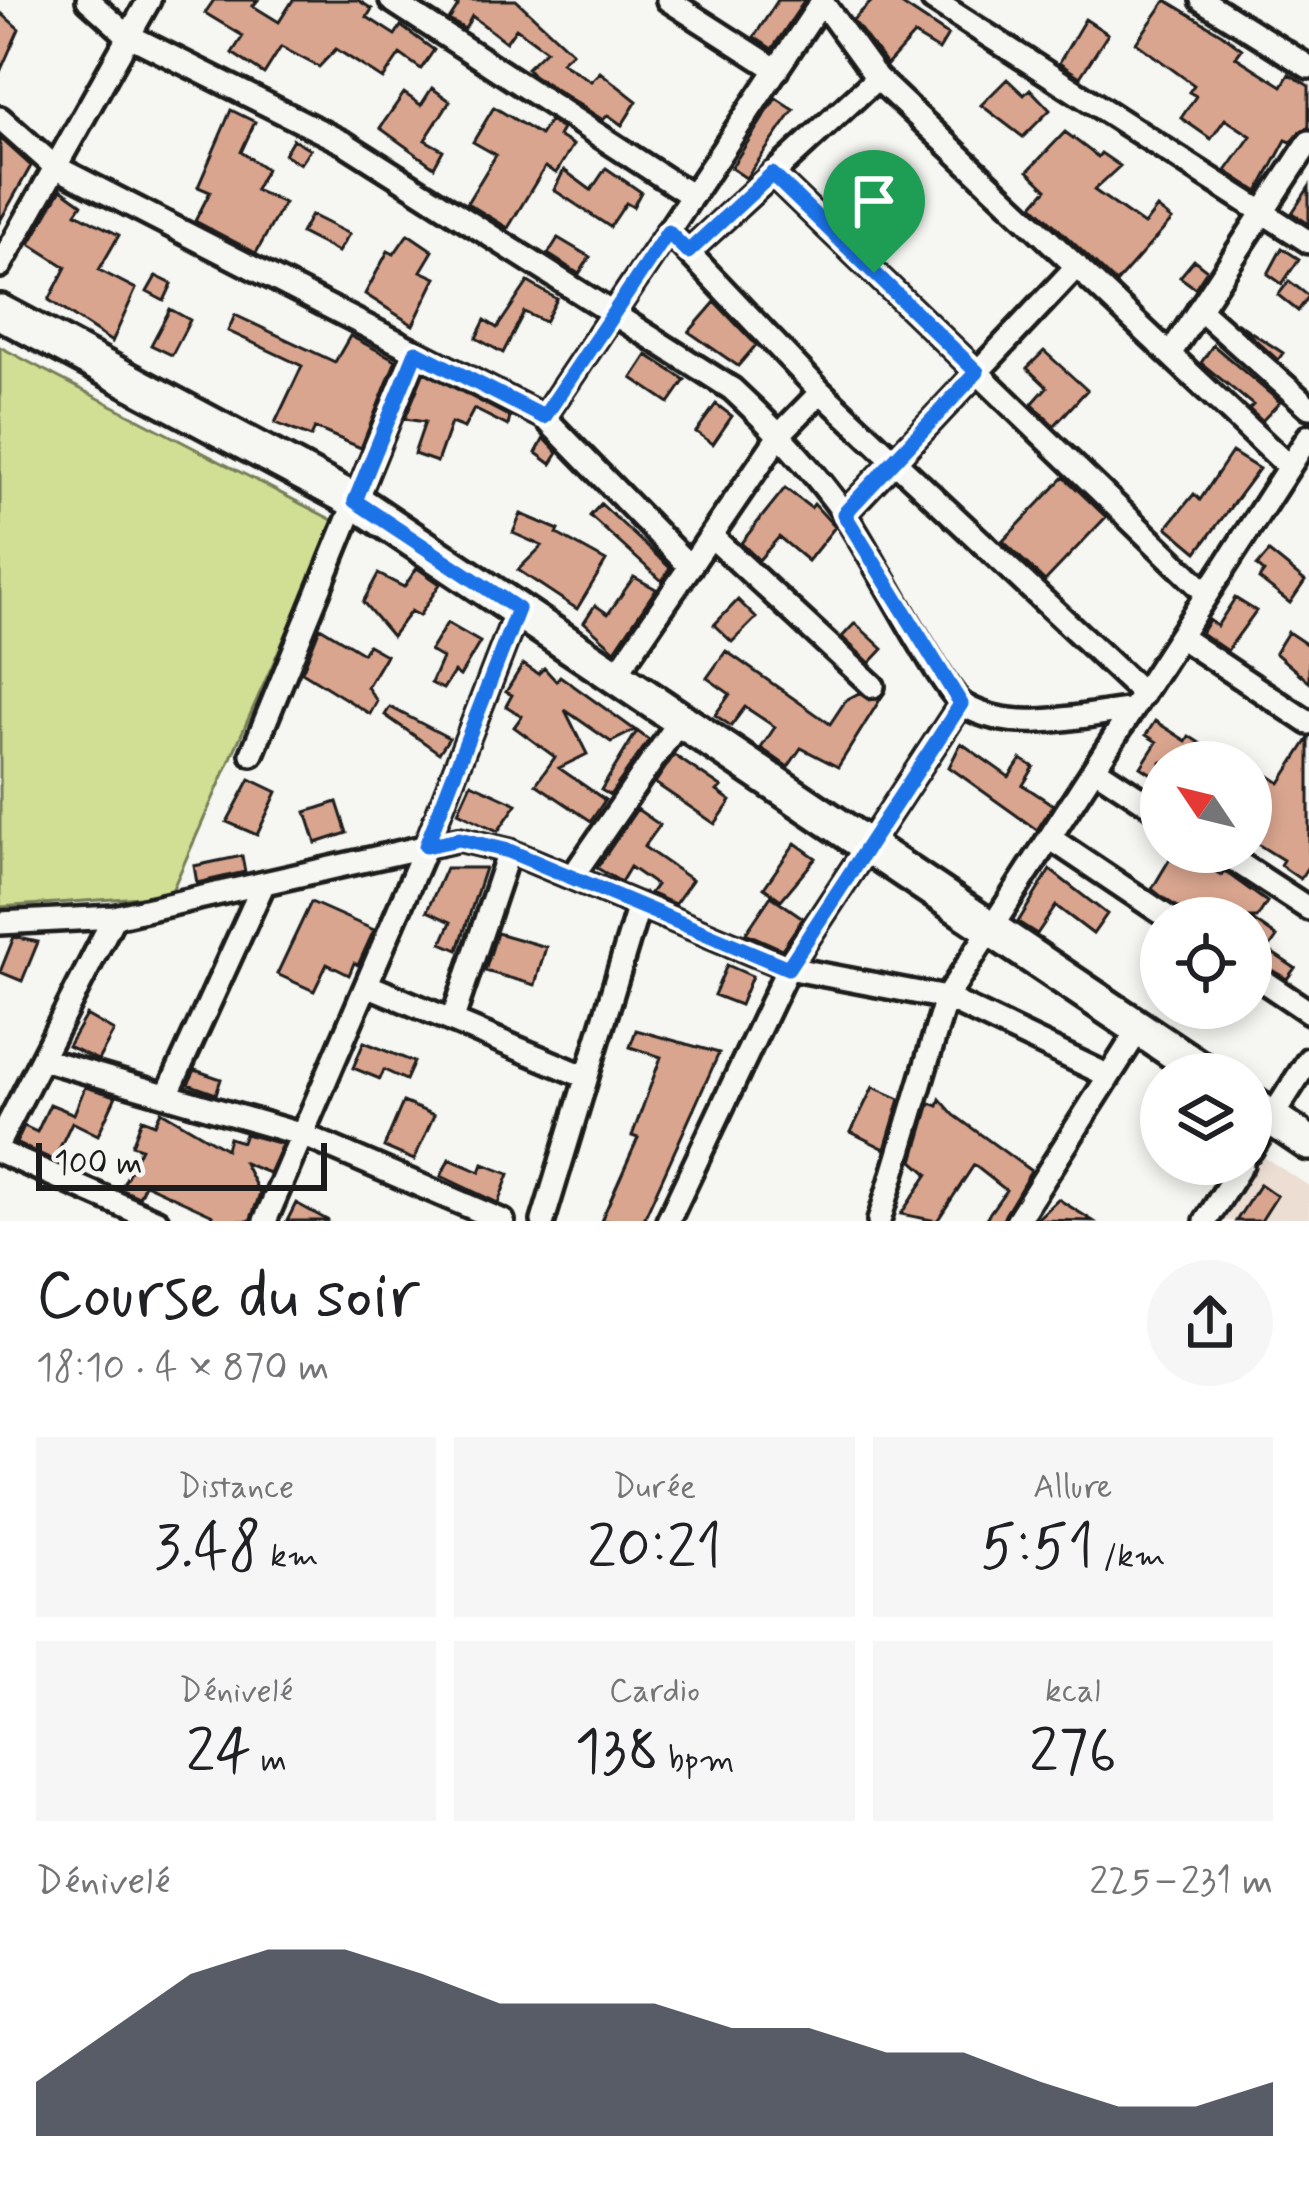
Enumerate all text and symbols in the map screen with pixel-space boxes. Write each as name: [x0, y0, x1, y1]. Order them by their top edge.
pin: [823, 150, 925, 273]
icon: arrive: [841, 168, 907, 234]
north arrow: [1140, 741, 1272, 873]
map controls: [1140, 741, 1272, 1185]
button: locate: [1140, 897, 1272, 1029]
button: layers: [1140, 1053, 1272, 1185]
scale bar: [36, 1137, 327, 1190]
text: 100 m: [54, 1142, 143, 1186]
text: Course du soir: [36, 1255, 420, 1341]
button: share: [1147, 1260, 1273, 1386]
text: 18:10 · 4 × 870 m: [36, 1343, 329, 1394]
text: Distance: [178, 1466, 294, 1510]
text: Durée: [613, 1466, 696, 1510]
text: Allure: [1033, 1466, 1112, 1510]
text: 3.48: [154, 1510, 261, 1589]
text: 20:21: [587, 1510, 722, 1589]
text: 5:51: [980, 1510, 1094, 1589]
text: km: [261, 1535, 318, 1579]
text: /km: [1094, 1535, 1165, 1579]
text: Dénivelé: [179, 1670, 293, 1714]
text: Cardio: [609, 1670, 700, 1714]
text: kcal: [1045, 1670, 1101, 1714]
text: 24: [186, 1714, 251, 1793]
text: 138: [575, 1714, 659, 1793]
text: 276: [1029, 1714, 1117, 1793]
text: m: [251, 1739, 287, 1783]
text: bpm: [659, 1739, 734, 1783]
text: Dénivelé: [36, 1857, 170, 1908]
text: 225–231 m: [1089, 1857, 1273, 1908]

